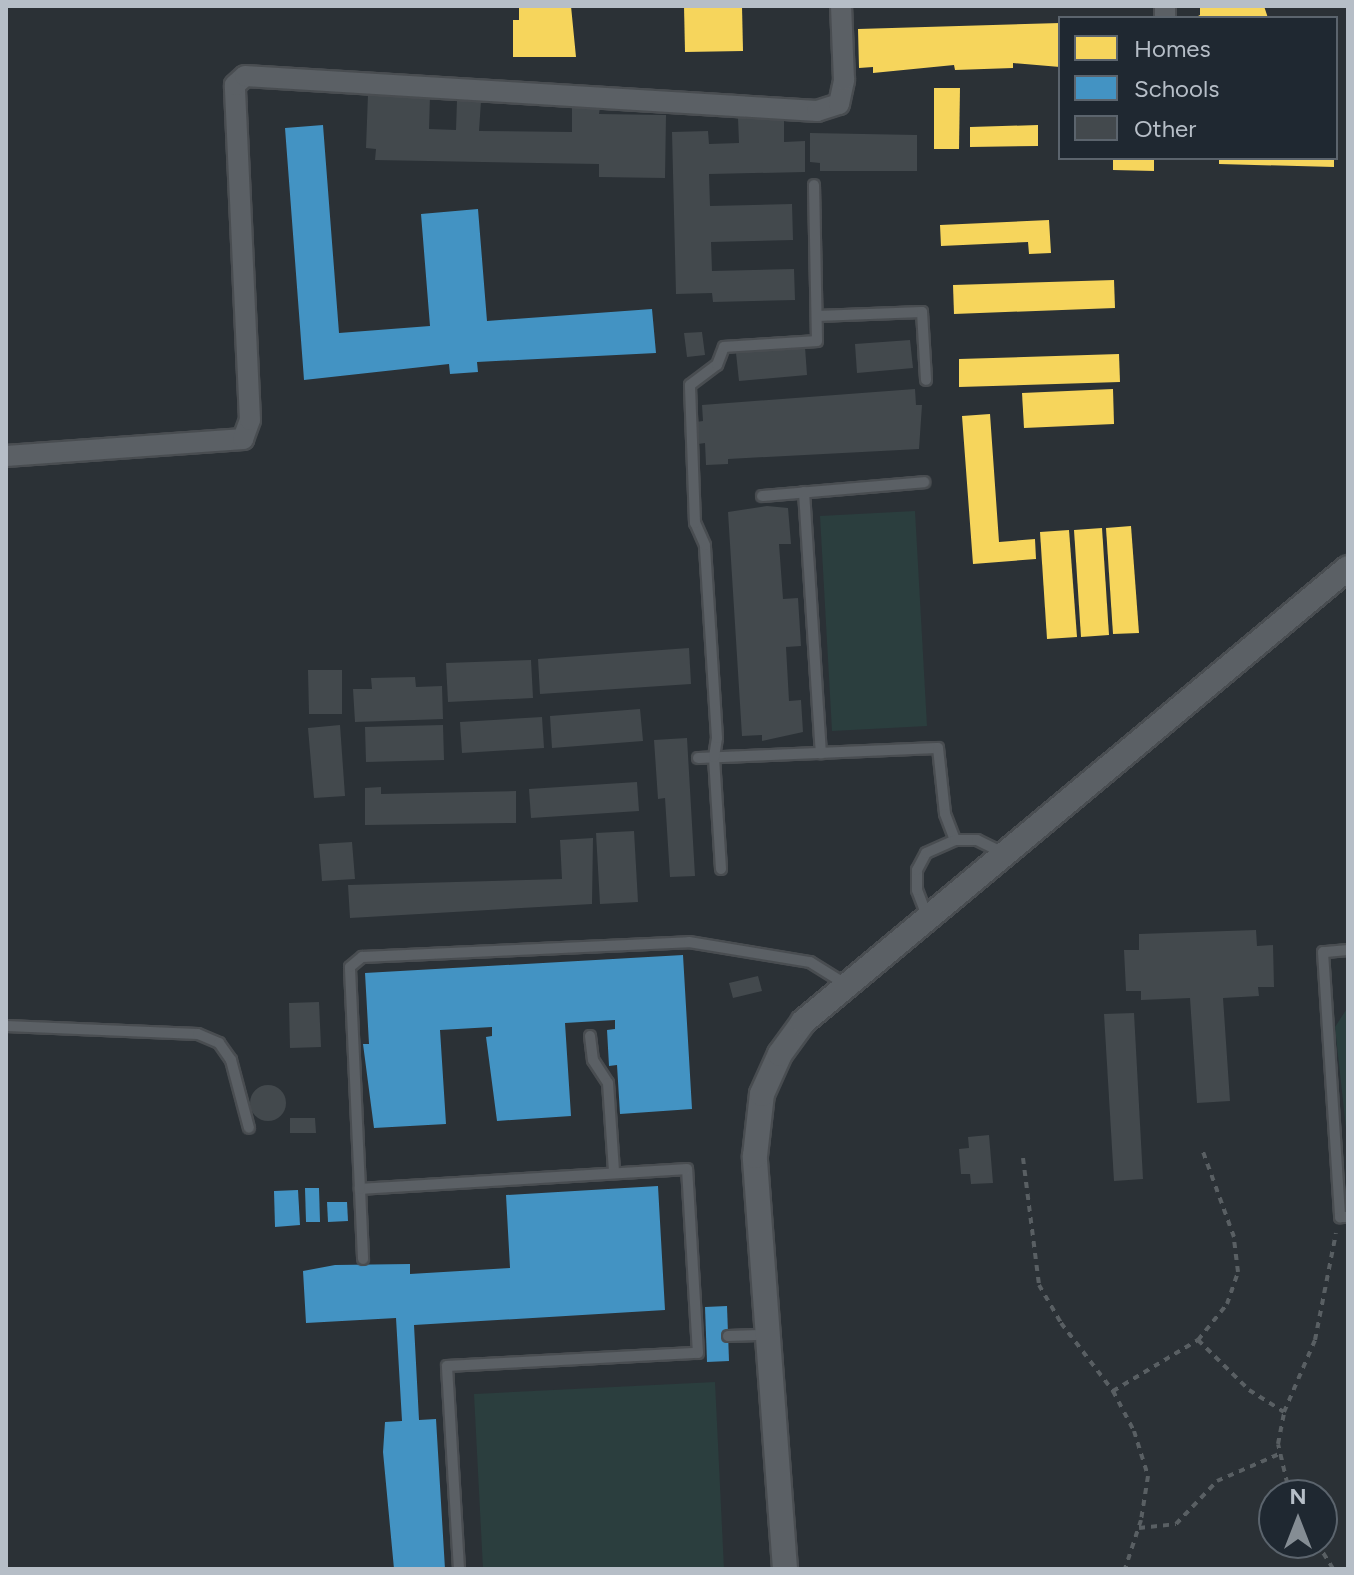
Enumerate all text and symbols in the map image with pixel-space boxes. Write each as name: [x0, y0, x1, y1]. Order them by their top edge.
legend: [1058, 16, 1338, 160]
text: Homes: [1134, 34, 1211, 63]
text: Schools: [1134, 74, 1219, 103]
text: Other: [1134, 114, 1196, 143]
north arrow: [1258, 1479, 1338, 1559]
text: N: [1289, 1483, 1307, 1510]

